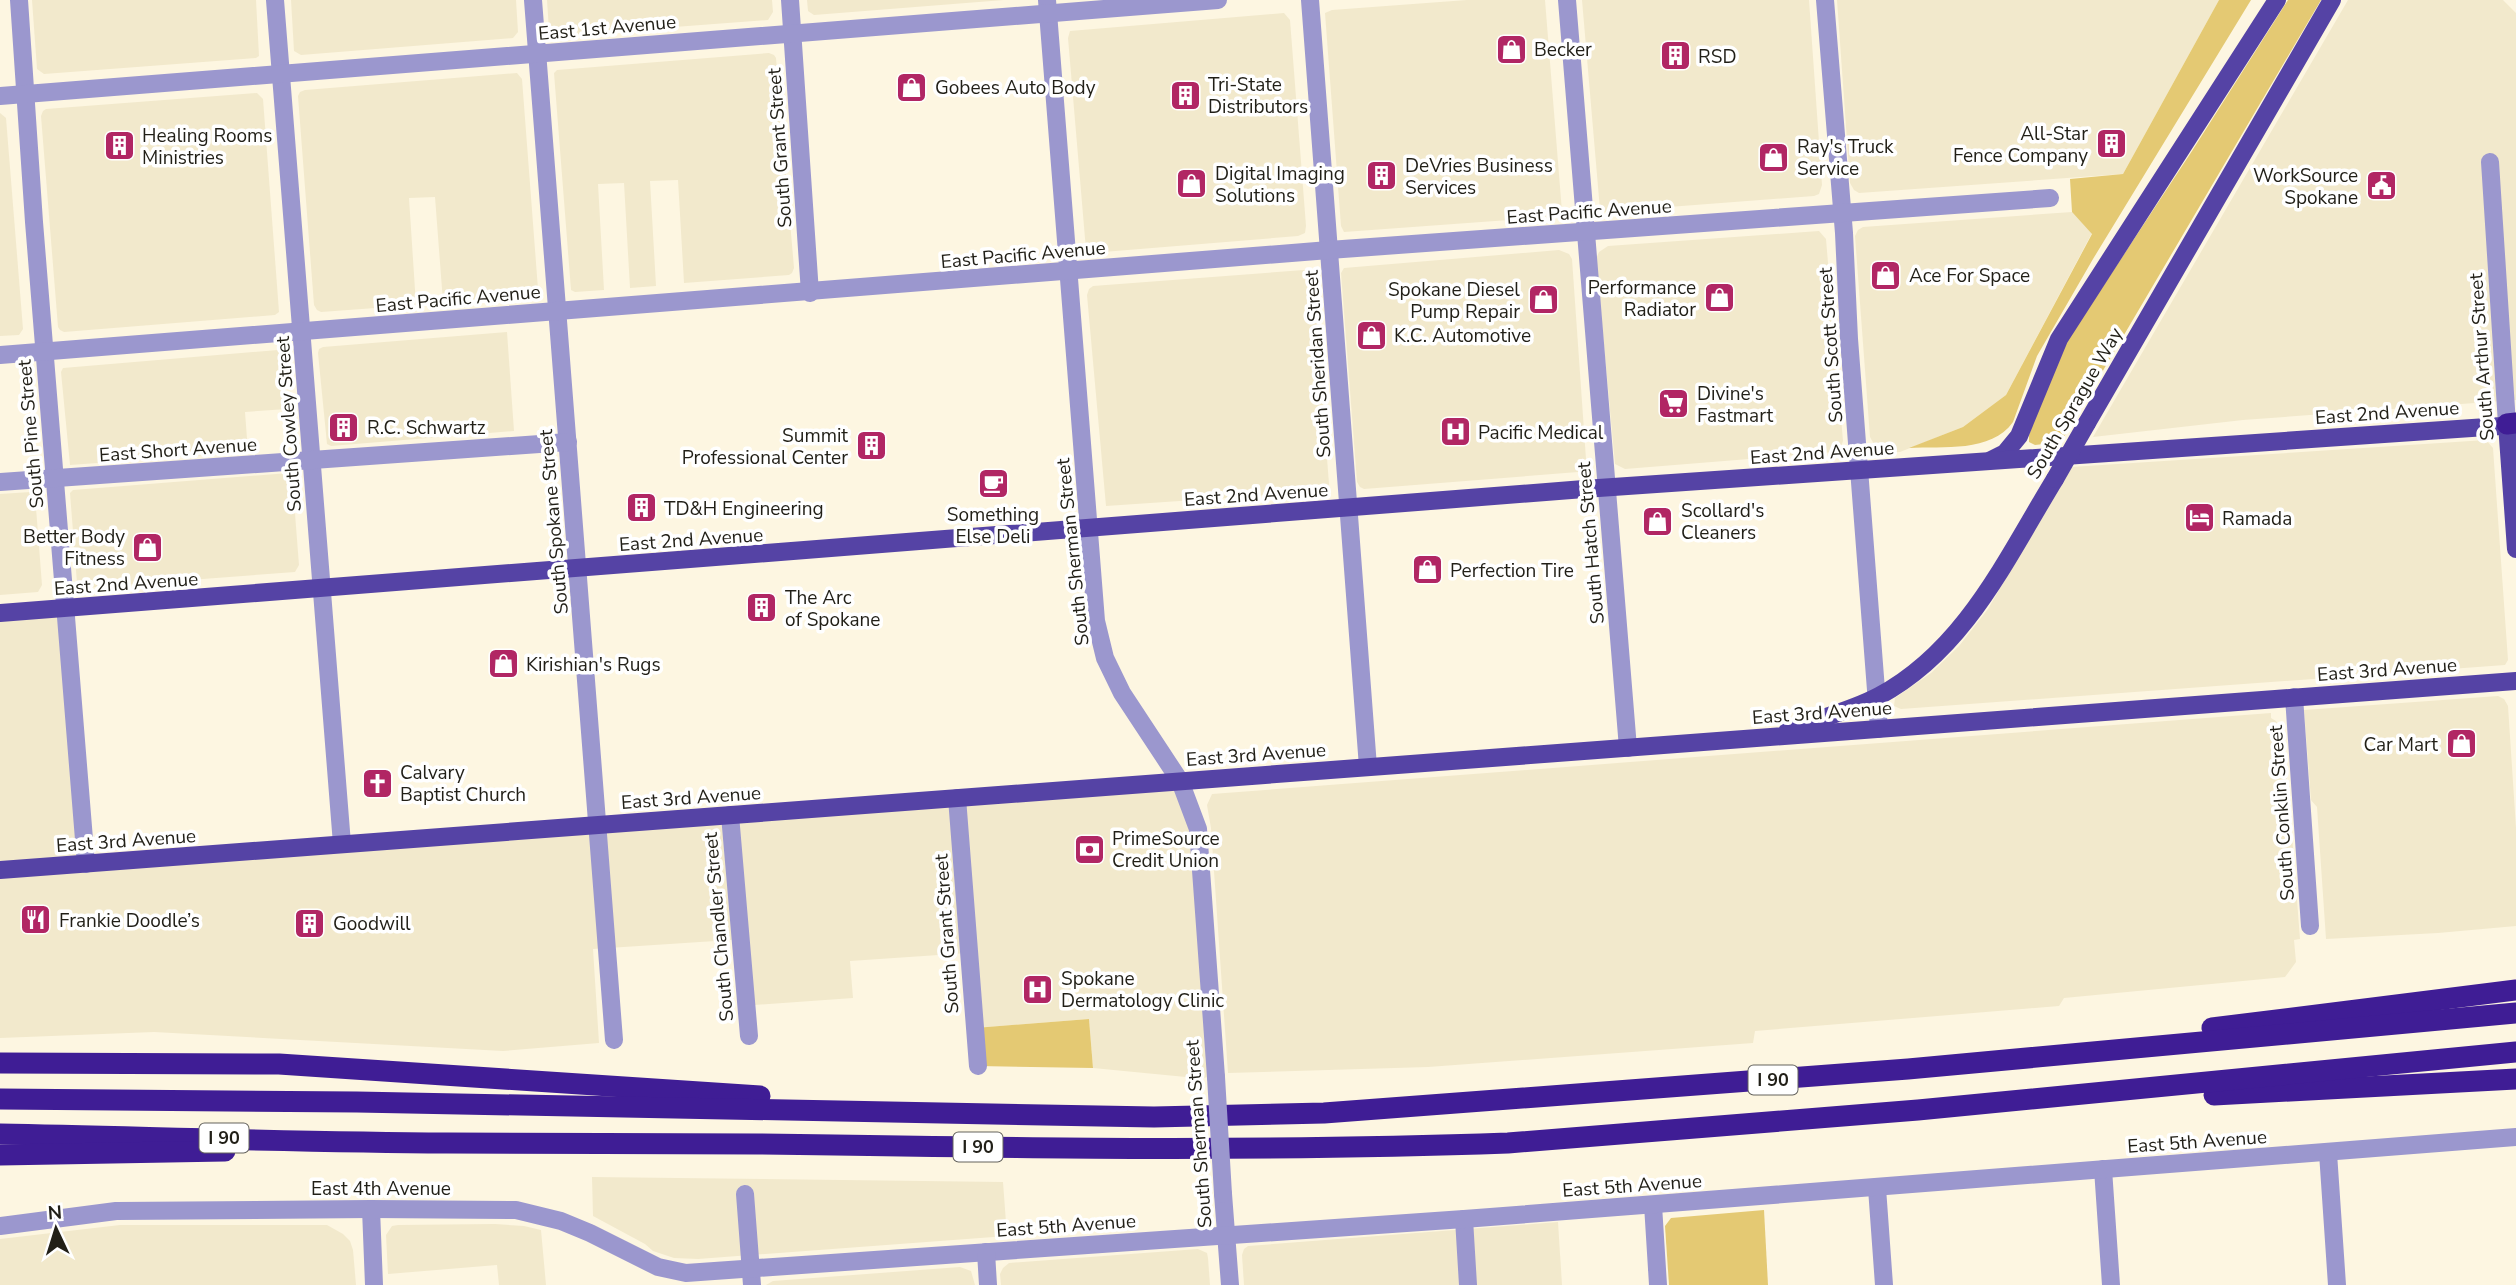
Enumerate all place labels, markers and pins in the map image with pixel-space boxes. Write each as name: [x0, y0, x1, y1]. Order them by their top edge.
shop icon: Becker: [1494, 32, 1528, 66]
place label: Becker: [1534, 37, 1592, 63]
building icon: RSD: [1658, 39, 1692, 73]
place label: RSD: [1698, 44, 1737, 70]
shop icon: Gobees Auto Body: [895, 70, 929, 104]
place label: Tri-State Distributors: [1208, 72, 1308, 120]
place label: Gobees Auto Body: [935, 75, 1096, 101]
building icon: Tri-State Distributors: [1168, 78, 1202, 112]
place label: All-Star Fence Company: [1953, 121, 2088, 169]
place label: Healing Rooms Ministries: [142, 123, 273, 171]
building icon: All-Star Fence Company: [2094, 127, 2128, 161]
building icon: Healing Rooms Ministries: [102, 129, 136, 163]
place label: Ray's Truck Service: [1797, 134, 1894, 182]
shop icon: Ray's Truck Service: [1757, 140, 1791, 174]
place label: DeVries Business Services: [1405, 153, 1553, 201]
building icon: DeVries Business Services: [1365, 159, 1399, 193]
place label: Digital Imaging Solutions: [1215, 161, 1345, 209]
place label: WorkSource Spokane: [2253, 163, 2358, 211]
shop icon: Digital Imaging Solutions: [1175, 167, 1209, 201]
public building icon: WorkSource Spokane: [2364, 169, 2398, 203]
shop icon: Ace For Space: [1869, 258, 1903, 292]
place label: Ace For Space: [1909, 263, 2030, 289]
place label: Performance Radiator: [1588, 275, 1696, 323]
place label: Spokane Diesel Pump Repair: [1388, 277, 1520, 325]
shop icon: Performance Radiator: [1702, 281, 1736, 315]
shop icon: Spokane Diesel Pump Repair: [1526, 283, 1560, 317]
shop icon: K.C. Automotive: [1354, 318, 1388, 352]
place label: K.C. Automotive: [1394, 323, 1531, 349]
place label: Divine's Fastmart: [1697, 381, 1773, 429]
supermarket icon: Divine's Fastmart: [1657, 387, 1691, 421]
building icon: R.C. Schwartz: [327, 410, 361, 444]
place label: R.C. Schwartz: [367, 415, 486, 441]
hospital icon: Pacific Medical: [1438, 415, 1472, 449]
place label: Pacific Medical: [1478, 420, 1604, 446]
place label: Summit Professional Center: [682, 423, 848, 471]
building icon: Summit Professional Center: [854, 429, 888, 463]
cafe icon: Something Else Deli: [976, 466, 1010, 500]
building icon: TD&H Engineering: [624, 491, 658, 525]
place label: TD&H Engineering: [664, 496, 824, 522]
place label: Scollard's Cleaners: [1681, 498, 1764, 546]
hotel icon: Ramada: [2182, 501, 2216, 535]
place label: Something Else Deli: [947, 502, 1039, 550]
shop icon: Scollard's Cleaners: [1641, 504, 1675, 538]
place label: Ramada: [2222, 506, 2292, 532]
place label: Better Body Fitness: [23, 524, 125, 572]
shop icon: Better Body Fitness: [131, 530, 165, 564]
shop icon: Perfection Tire: [1410, 553, 1444, 587]
place label: Perfection Tire: [1450, 558, 1574, 584]
place label: The Arc of Spokane: [785, 585, 880, 633]
building icon: The Arc of Spokane: [745, 591, 779, 625]
shop icon: Kirishian's Rugs: [486, 647, 520, 681]
place label: Kirishian's Rugs: [526, 652, 661, 678]
shop icon: Car Mart: [2444, 727, 2478, 761]
place label: Car Mart: [2364, 732, 2438, 758]
place label: Calvary Baptist Church: [400, 760, 526, 808]
church icon: Calvary Baptist Church: [360, 766, 394, 800]
place label: PrimeSource Credit Union: [1112, 826, 1220, 874]
bank icon: PrimeSource Credit Union: [1072, 832, 1106, 866]
restaurant icon: Frankie Doodle’s: [19, 903, 53, 937]
building icon: Goodwill: [293, 906, 327, 940]
place label: Frankie Doodle’s: [59, 908, 200, 934]
place label: Goodwill: [333, 911, 411, 937]
place label: Spokane Dermatology Clinic: [1061, 966, 1224, 1014]
hospital icon: Spokane Dermatology Clinic: [1021, 972, 1055, 1006]

